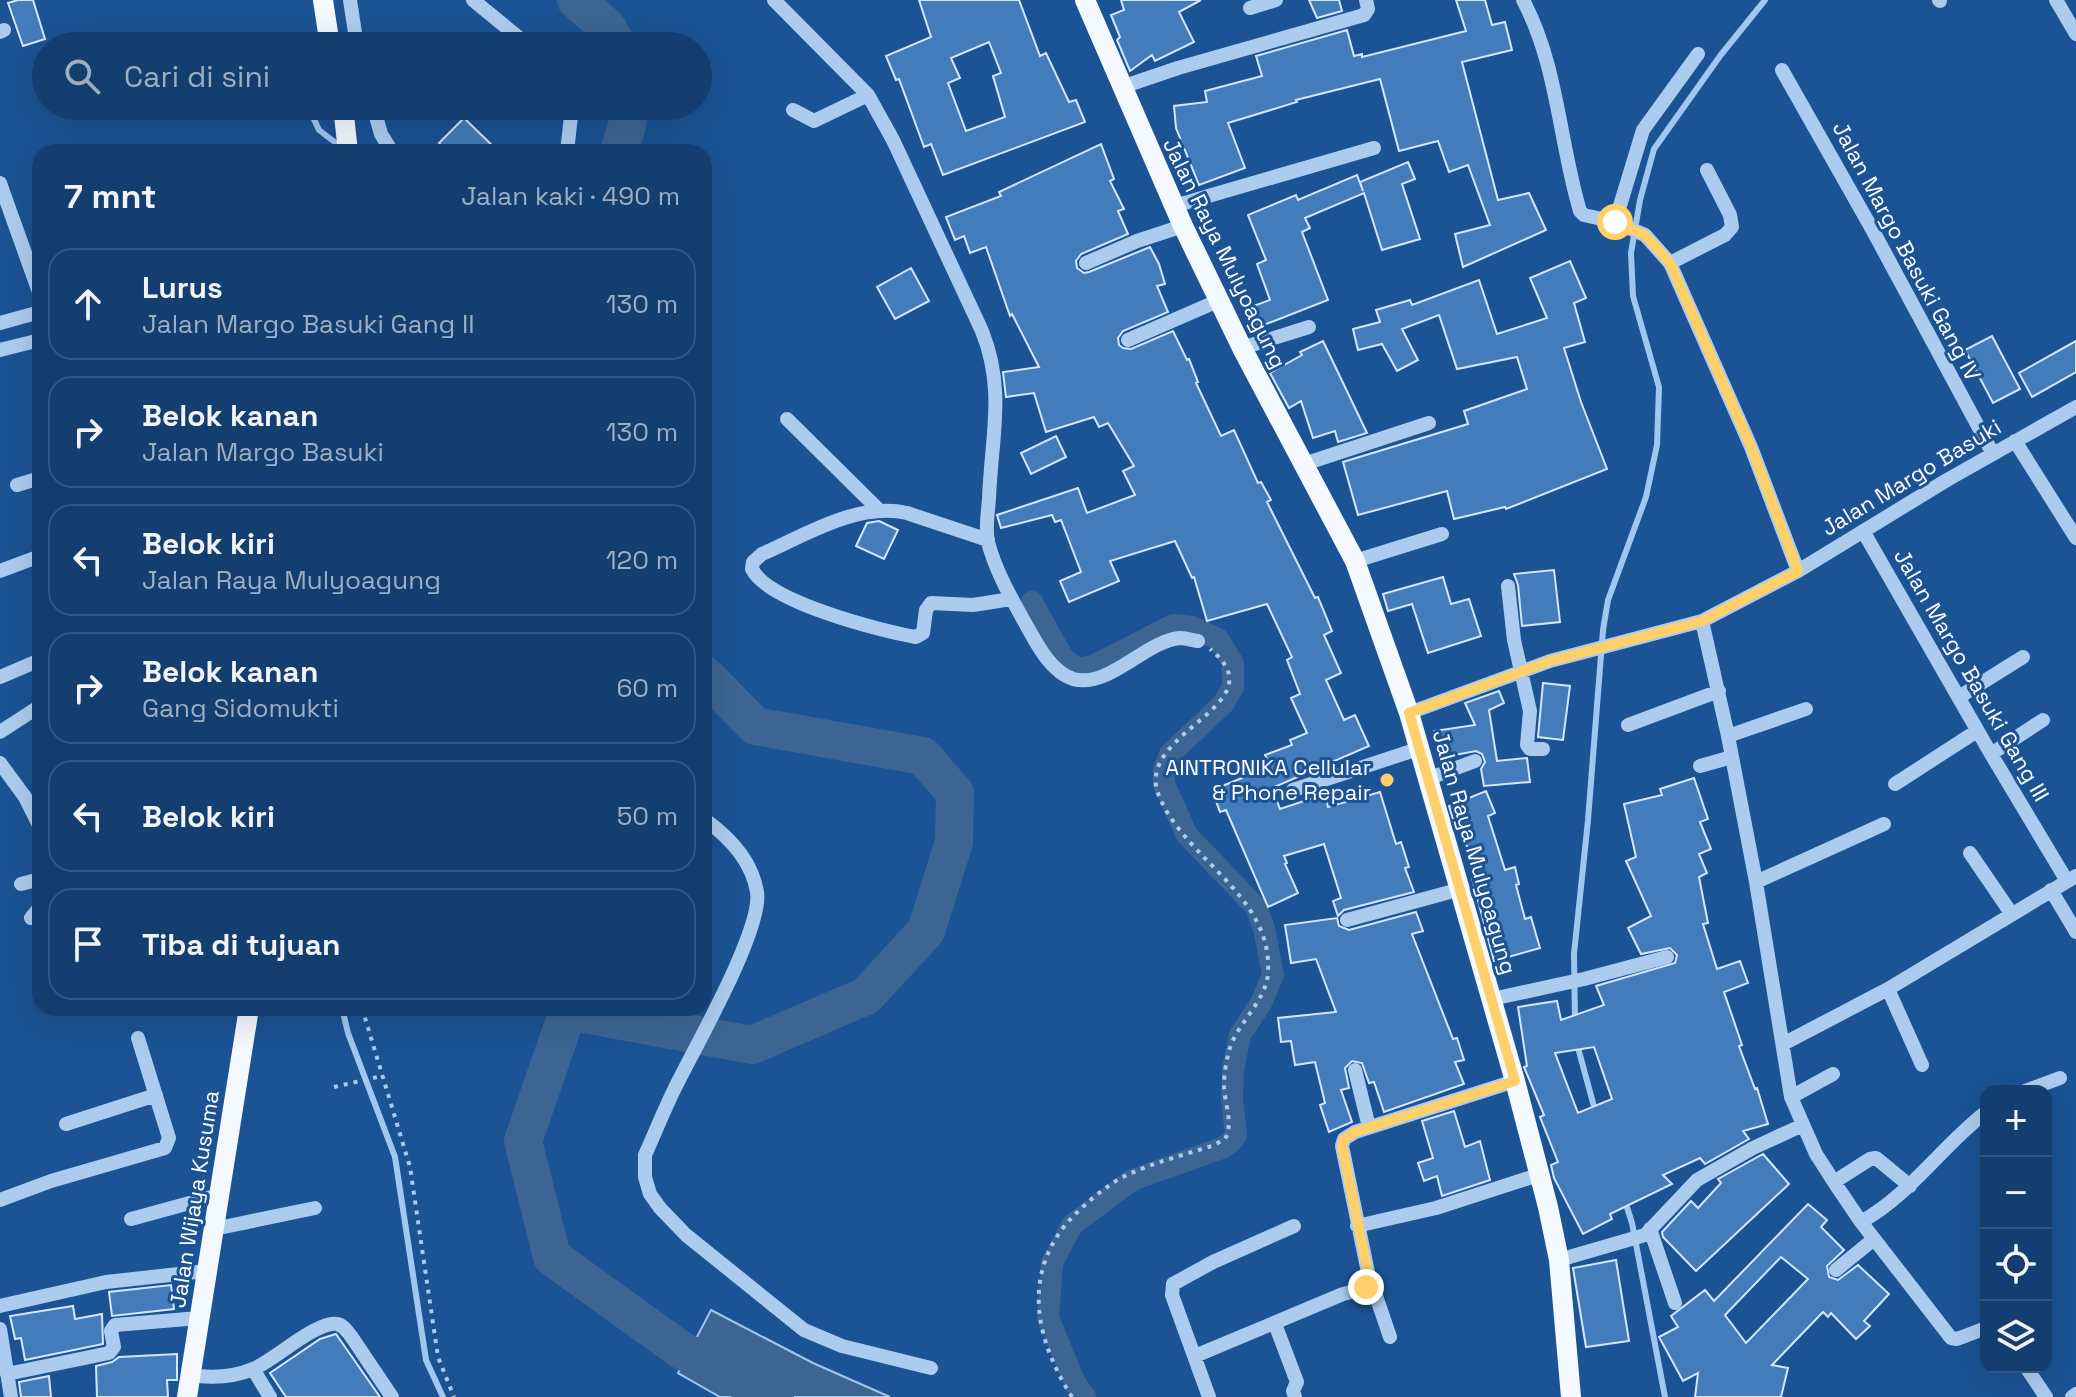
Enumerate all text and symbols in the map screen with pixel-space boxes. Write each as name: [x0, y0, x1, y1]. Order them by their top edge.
search box: [32, 32, 712, 120]
icon: search: [60, 54, 104, 98]
text: Cari di sini: [124, 57, 270, 96]
street label: Jalan Margo Basuki Gang IV: [1827, 117, 1988, 386]
street label: Jalan Raya Mulyoagung: [1157, 133, 1293, 373]
text: 7 mnt: [64, 175, 156, 218]
text: Jalan kaki · 490 m: [461, 179, 680, 213]
route start: [1597, 204, 1633, 240]
text: Lurus: [142, 268, 223, 307]
icon: ahead: [66, 282, 110, 326]
text: 130 m: [606, 287, 678, 321]
text: Jalan Margo Basuki Gang II: [142, 307, 475, 341]
text: Belok kanan: [142, 396, 318, 435]
icon: right: [66, 410, 110, 454]
street label: Jalan Margo Basuki: [1816, 412, 2006, 542]
text: 130 m: [606, 415, 678, 449]
text: Jalan Margo Basuki: [142, 435, 384, 469]
text: Belok kiri: [142, 524, 275, 563]
icon: left: [66, 538, 110, 582]
text: 120 m: [606, 543, 678, 577]
street label: Jalan Margo Basuki Gang III: [1888, 544, 2056, 806]
text: Jalan Raya Mulyoagung: [142, 563, 441, 597]
text: Belok kanan: [142, 652, 318, 691]
icon: right: [66, 666, 110, 710]
text: 60 m: [616, 671, 678, 705]
text: Gang Sidomukti: [142, 691, 339, 725]
street label: Jalan Raya Mulyoagung: [1427, 727, 1523, 977]
place label: AINTRONIKA Cellular & Phone Repair: [1165, 753, 1371, 806]
marker: AINTRONIKA Cellular & Phone Repair: [1378, 771, 1396, 789]
icon: left: [66, 794, 110, 838]
text: Belok kiri: [142, 797, 275, 836]
text: 50 m: [617, 799, 678, 833]
icon: arrive: [66, 922, 110, 966]
text: Tiba di tujuan: [142, 925, 341, 964]
map controls: [1980, 1085, 2052, 1373]
button: +: [1980, 1085, 2052, 1157]
street label: Jalan Wijaya Kusuma: [163, 1088, 225, 1310]
button: −: [1980, 1157, 2052, 1229]
button: locate: [1980, 1229, 2052, 1301]
route end: [1348, 1269, 1384, 1305]
button: layers: [1980, 1301, 2052, 1373]

